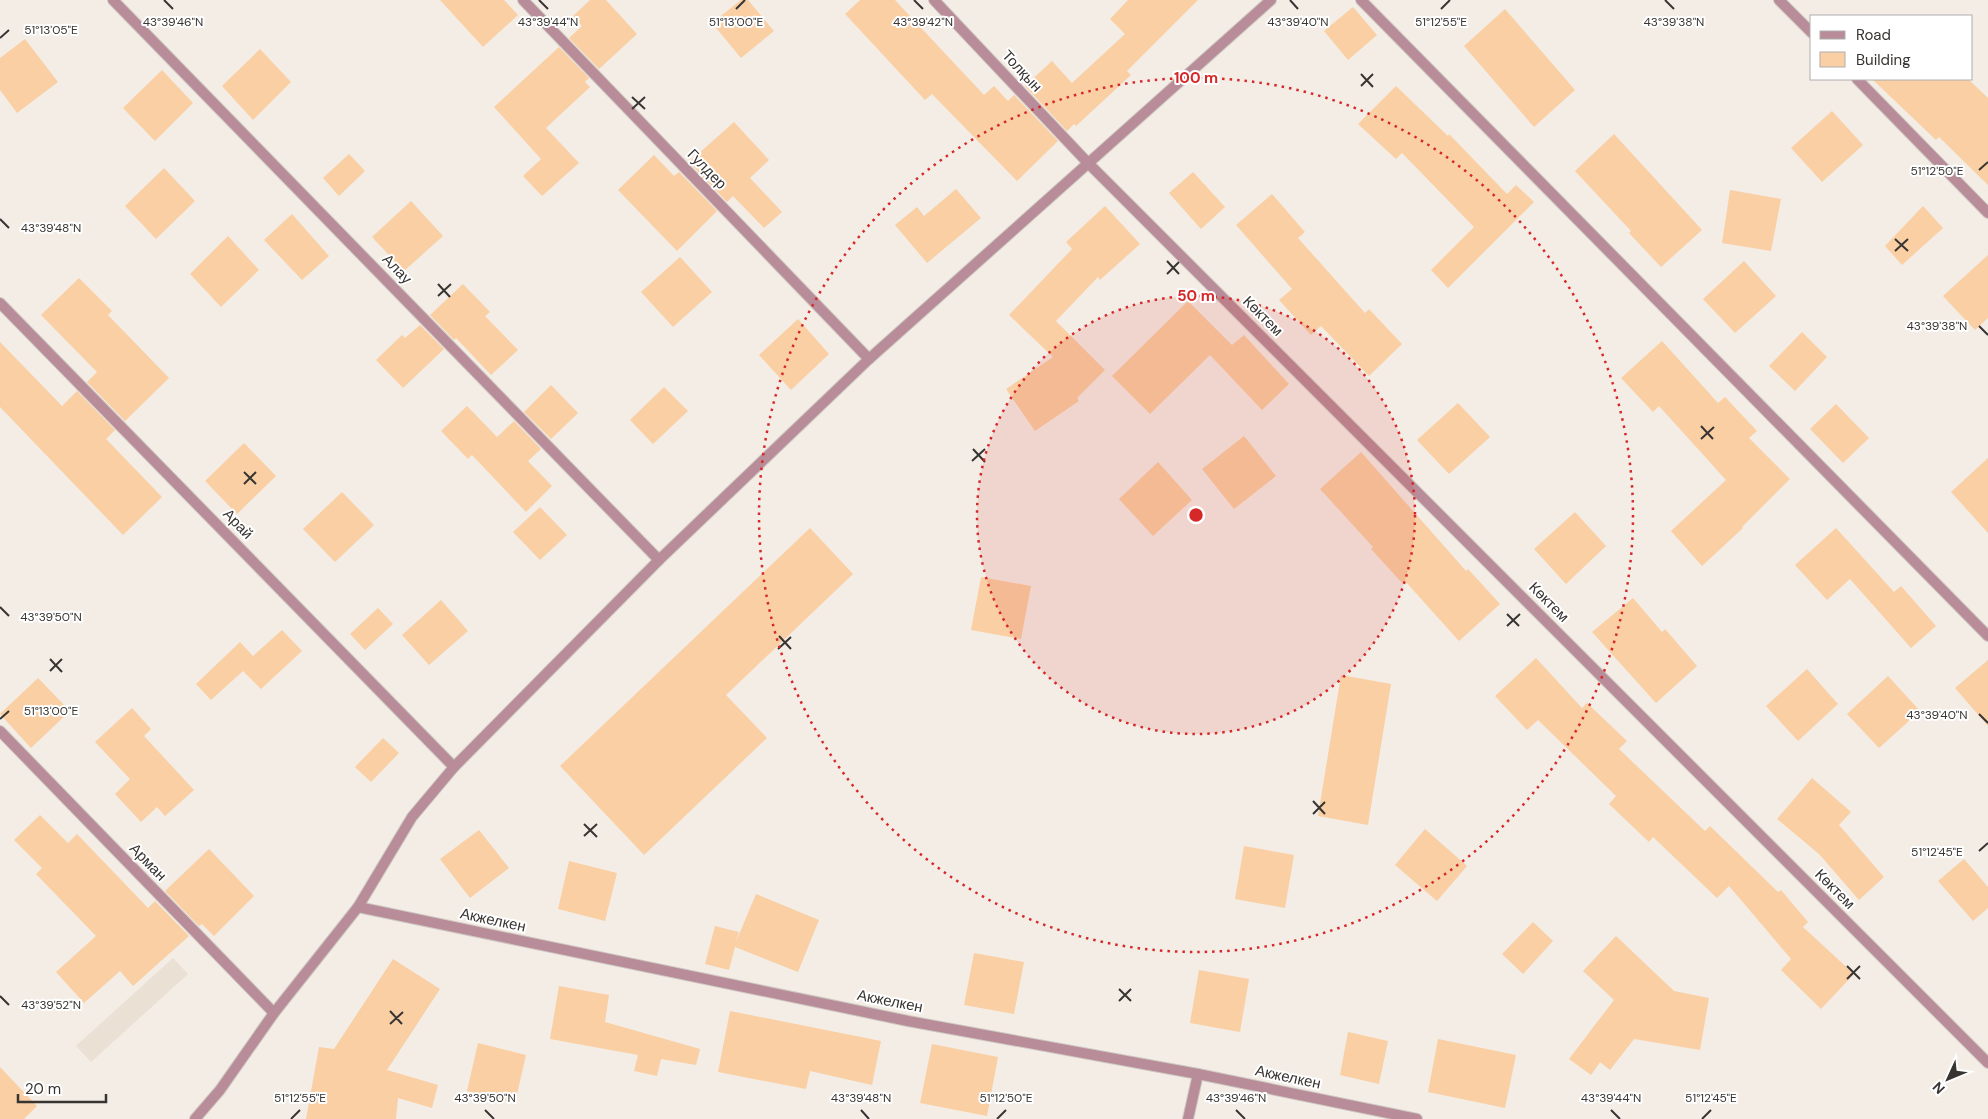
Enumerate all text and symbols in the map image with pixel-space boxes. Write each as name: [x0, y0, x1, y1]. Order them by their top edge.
text: 43°39'46"N: [143, 14, 203, 30]
text: 43°39'44"N: [518, 14, 578, 30]
text: 51°13'00"E: [709, 14, 764, 30]
text: 43°39'42"N: [893, 14, 953, 30]
text: 43°39'40"N: [1267, 14, 1329, 30]
text: 51°12'55"E: [1415, 14, 1467, 30]
text: 43°39'38"N: [1644, 14, 1704, 30]
legend: [1810, 15, 1973, 80]
text: 51°13'05"E: [24, 22, 78, 38]
text: Road: [1856, 25, 1891, 45]
street label: Толқын: [998, 46, 1046, 96]
text: Building: [1856, 50, 1911, 70]
text: 100 m: [1174, 68, 1218, 88]
street label: Гулдер: [683, 145, 731, 193]
text: 51°12'50"E: [1910, 163, 1964, 179]
text: 43°39'48"N: [21, 220, 81, 236]
street label: Алау: [378, 250, 416, 289]
text: 50 m: [1177, 286, 1215, 306]
street label: Көктем: [1239, 292, 1287, 340]
text: 43°39'38"N: [1907, 318, 1967, 334]
street label: Арай: [219, 504, 257, 544]
centre of rings: [1187, 506, 1205, 524]
street label: Көктем: [1525, 578, 1573, 626]
text: 43°39'50"N: [20, 609, 82, 625]
text: 51°13'00"E: [24, 703, 79, 719]
text: 43°39'40"N: [1906, 707, 1968, 723]
street label: Арман: [125, 839, 171, 885]
text: 51°12'45"E: [1911, 844, 1963, 860]
street label: Көктем: [1811, 865, 1859, 913]
street label: Акжелкен: [458, 903, 528, 937]
street label: Акжелкен: [855, 985, 925, 1017]
text: 43°39'52"N: [21, 997, 81, 1013]
north arrow: [1923, 1054, 1973, 1104]
street label: Акжелкен: [1253, 1060, 1323, 1094]
scale bar: [18, 1072, 105, 1104]
text: N: [1929, 1078, 1949, 1098]
text: 20 m: [25, 1079, 61, 1099]
text: 51°12'55"E: [274, 1090, 326, 1106]
text: 43°39'50"N: [454, 1090, 516, 1106]
text: 43°39'48"N: [831, 1090, 891, 1106]
text: 51°12'50"E: [979, 1090, 1033, 1106]
text: 43°39'46"N: [1206, 1090, 1266, 1106]
text: 43°39'44"N: [1581, 1090, 1641, 1106]
text: 51°12'45"E: [1685, 1090, 1737, 1106]

